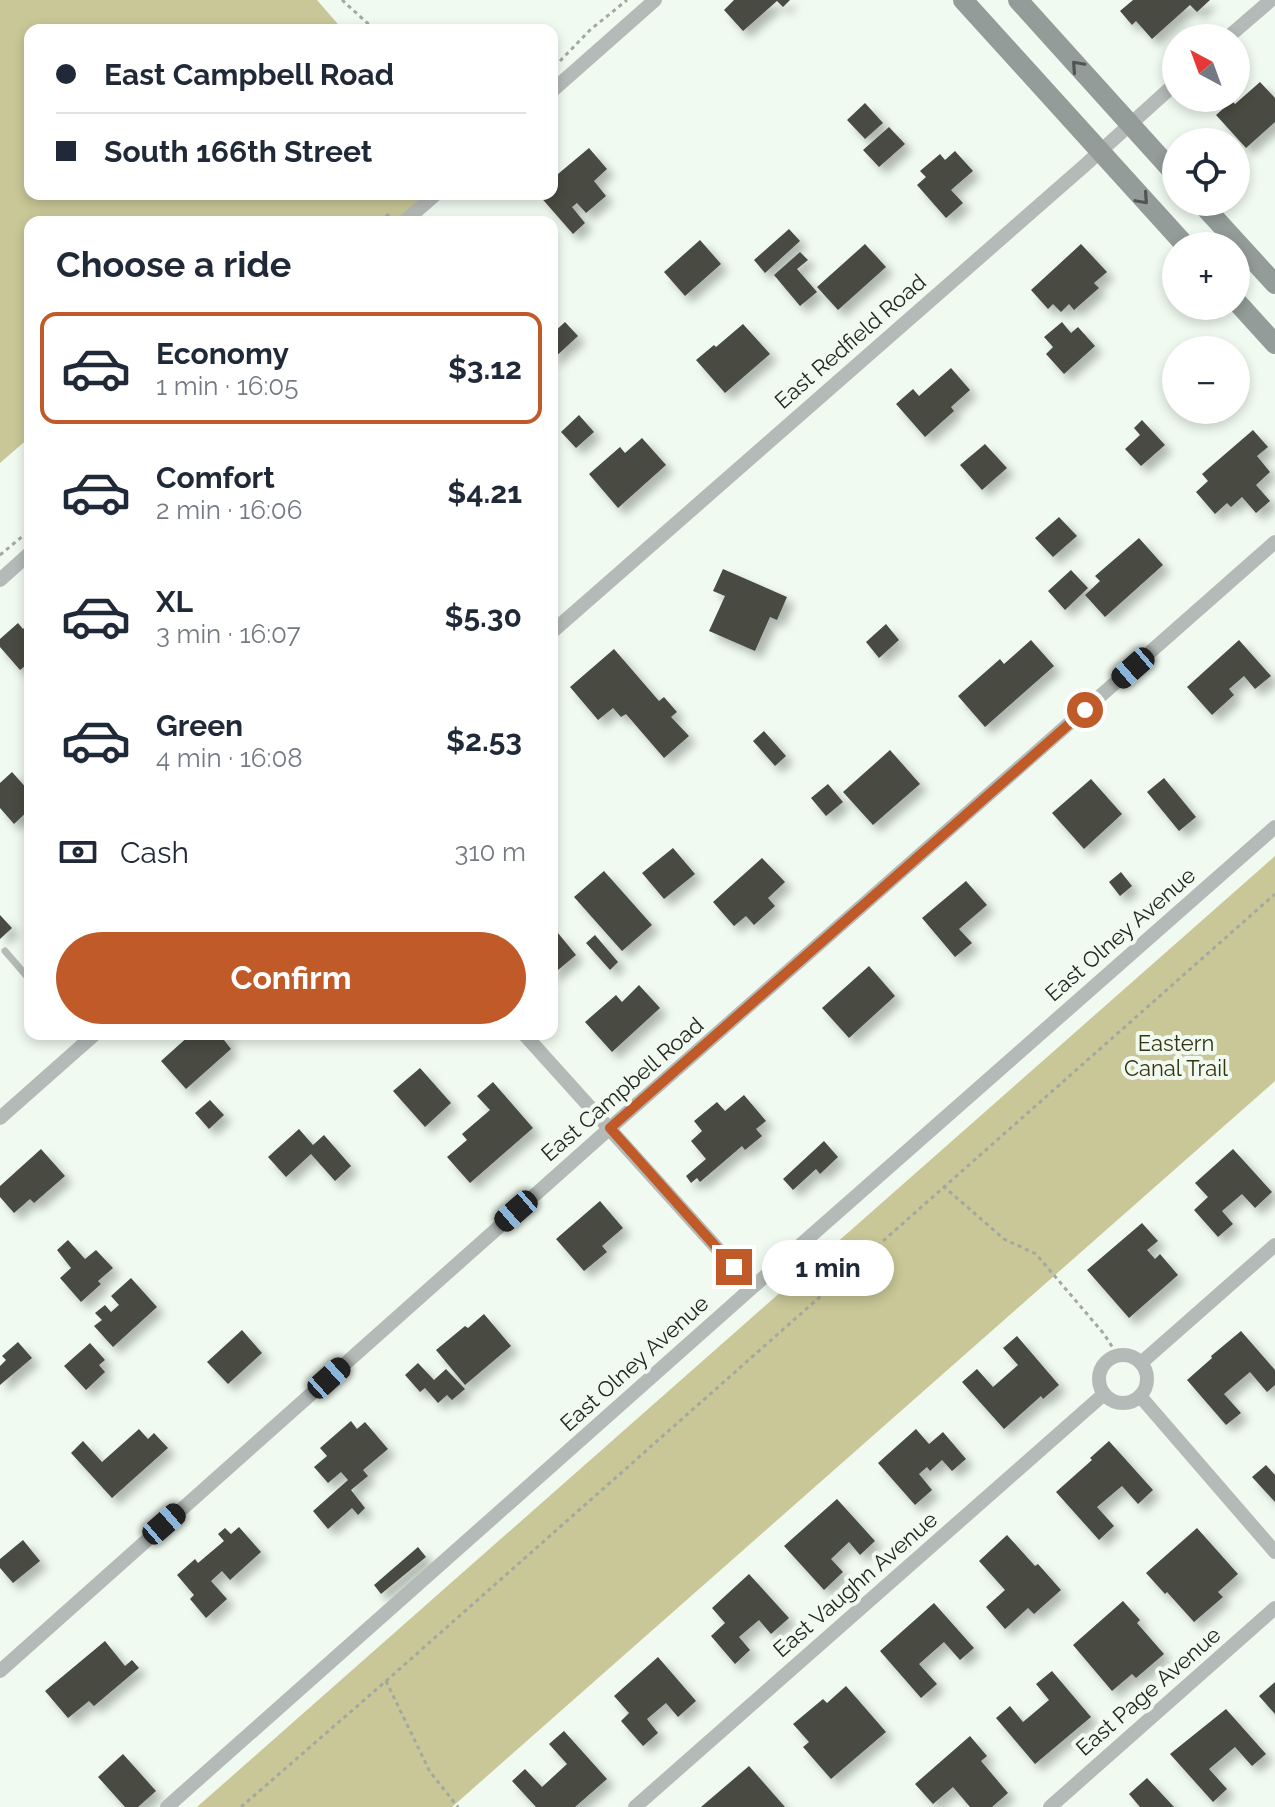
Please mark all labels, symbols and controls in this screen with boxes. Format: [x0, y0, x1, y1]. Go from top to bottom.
north arrow [1162, 24, 1250, 112]
map controls [1162, 24, 1250, 424]
text: East Campbell Road [104, 57, 394, 92]
one-way arrow [1072, 61, 1086, 75]
button: locate [1162, 128, 1250, 216]
text: South 166th Street [104, 134, 372, 169]
one-way arrow [1133, 189, 1148, 204]
button: + [1162, 232, 1250, 320]
text: Choose a ride [56, 243, 291, 285]
street label: East Redfield Road [769, 268, 931, 414]
icon: car [60, 332, 132, 404]
text: Economy [156, 336, 289, 371]
button: − [1162, 336, 1250, 424]
text: $3.12 [448, 351, 522, 386]
text: 1 min · 16:05 [156, 371, 298, 401]
icon: car [60, 456, 132, 528]
text: Comfort [156, 460, 275, 495]
text: $4.21 [447, 475, 522, 510]
text: 2 min · 16:06 [156, 495, 302, 525]
icon: car [60, 580, 132, 652]
text: XL [156, 584, 193, 619]
text: $5.30 [444, 599, 522, 634]
text: 3 min · 16:07 [156, 619, 301, 649]
car [1107, 643, 1159, 693]
route start [1067, 692, 1103, 728]
icon: car [60, 704, 132, 776]
text: Green [156, 708, 243, 743]
text: $2.53 [446, 723, 522, 758]
text: 4 min · 16:08 [156, 743, 303, 773]
icon: cash [56, 830, 100, 874]
text: Cash [120, 835, 189, 870]
text: 310 m [455, 837, 526, 867]
street label: East Olney Avenue [1040, 862, 1200, 1006]
button: Confirm [56, 932, 526, 1024]
street label: East Campbell Road [536, 1012, 708, 1166]
park label: Eastern Canal Trail [1124, 1030, 1228, 1081]
car [490, 1186, 542, 1236]
callout: 1 min [762, 1239, 894, 1295]
route end [716, 1249, 752, 1285]
text: 1 min [795, 1253, 861, 1283]
street label: East Olney Avenue [555, 1290, 713, 1436]
car [303, 1353, 355, 1403]
car [138, 1499, 190, 1549]
street label: East Vaughn Avenue [768, 1506, 942, 1662]
street label: East Page Avenue [1070, 1621, 1226, 1761]

